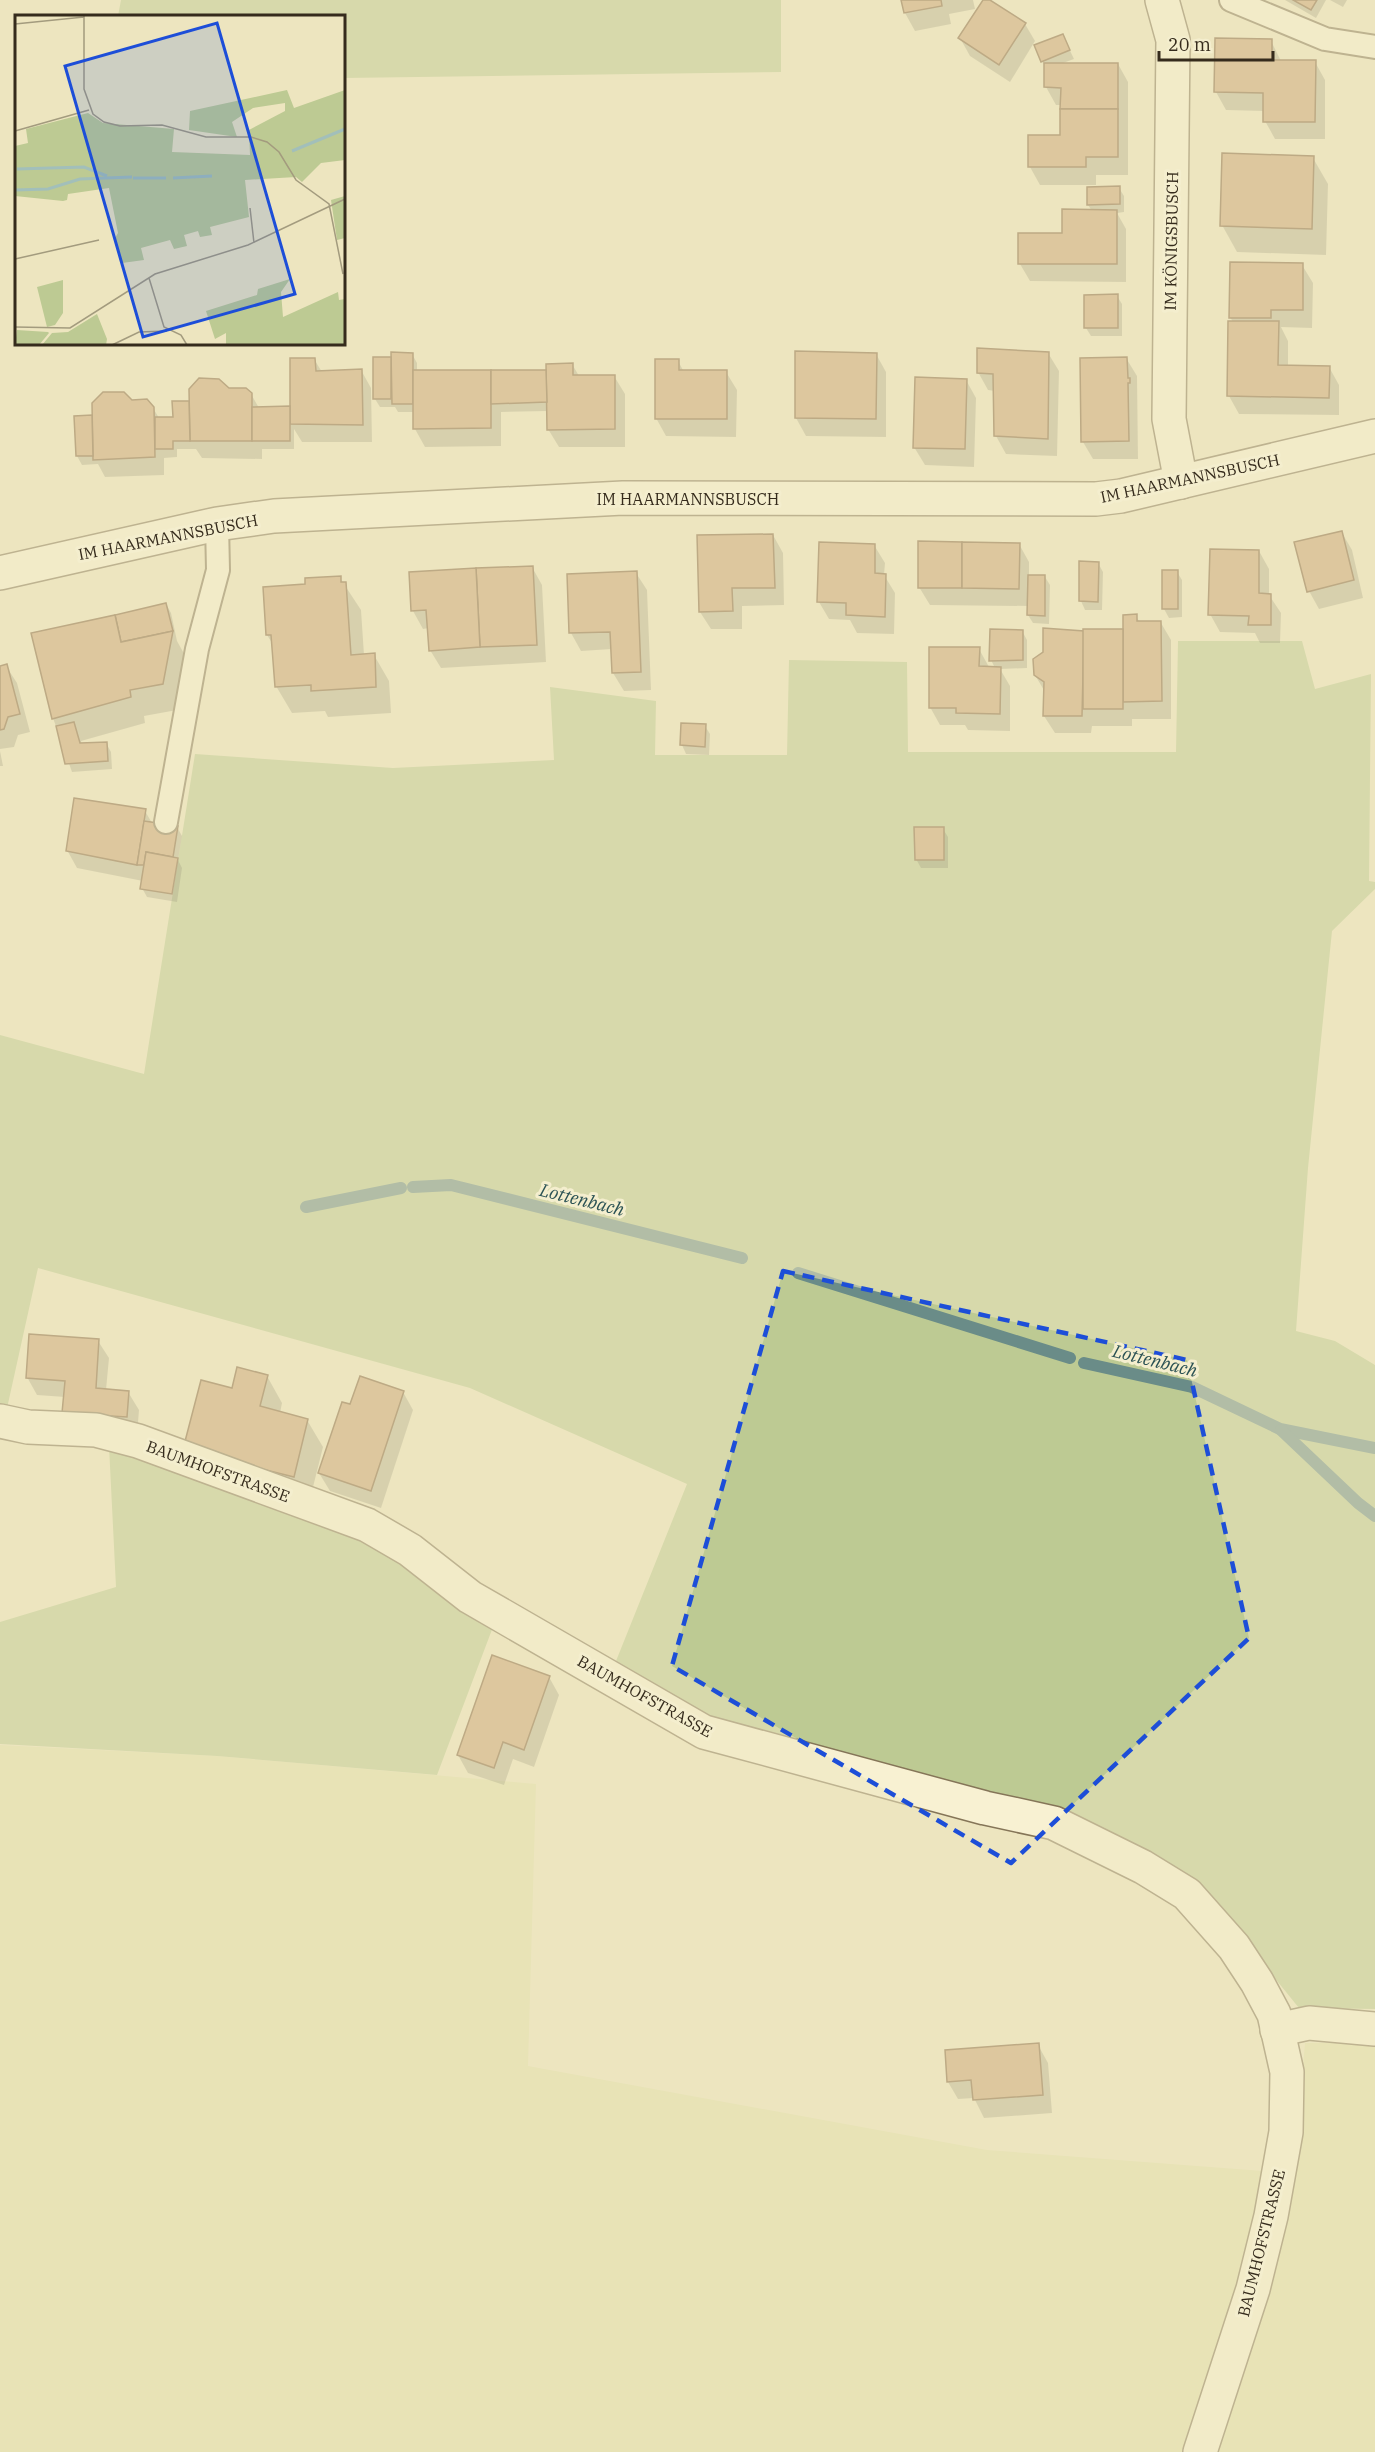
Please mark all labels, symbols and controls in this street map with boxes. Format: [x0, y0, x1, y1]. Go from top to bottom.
inset map [15, 15, 345, 345]
scale bar [1159, 24, 1273, 62]
text: 20 m [1168, 33, 1211, 56]
street label: IM KÖNIGSBUSCH [1160, 171, 1182, 311]
street label: IM HAARMANNSBUSCH [1098, 449, 1282, 507]
street label: IM HAARMANNSBUSCH [597, 489, 779, 509]
street label: IM HAARMANNSBUSCH [76, 510, 260, 564]
water label: Lottenbach [537, 1178, 627, 1221]
water label: Lottenbach [1110, 1339, 1200, 1382]
street label: BAUMHOFSTRASSE [144, 1436, 292, 1506]
street label: BAUMHOFSTRASSE [574, 1651, 716, 1741]
street label: BAUMHOFSTRASSE [1233, 2167, 1289, 2319]

